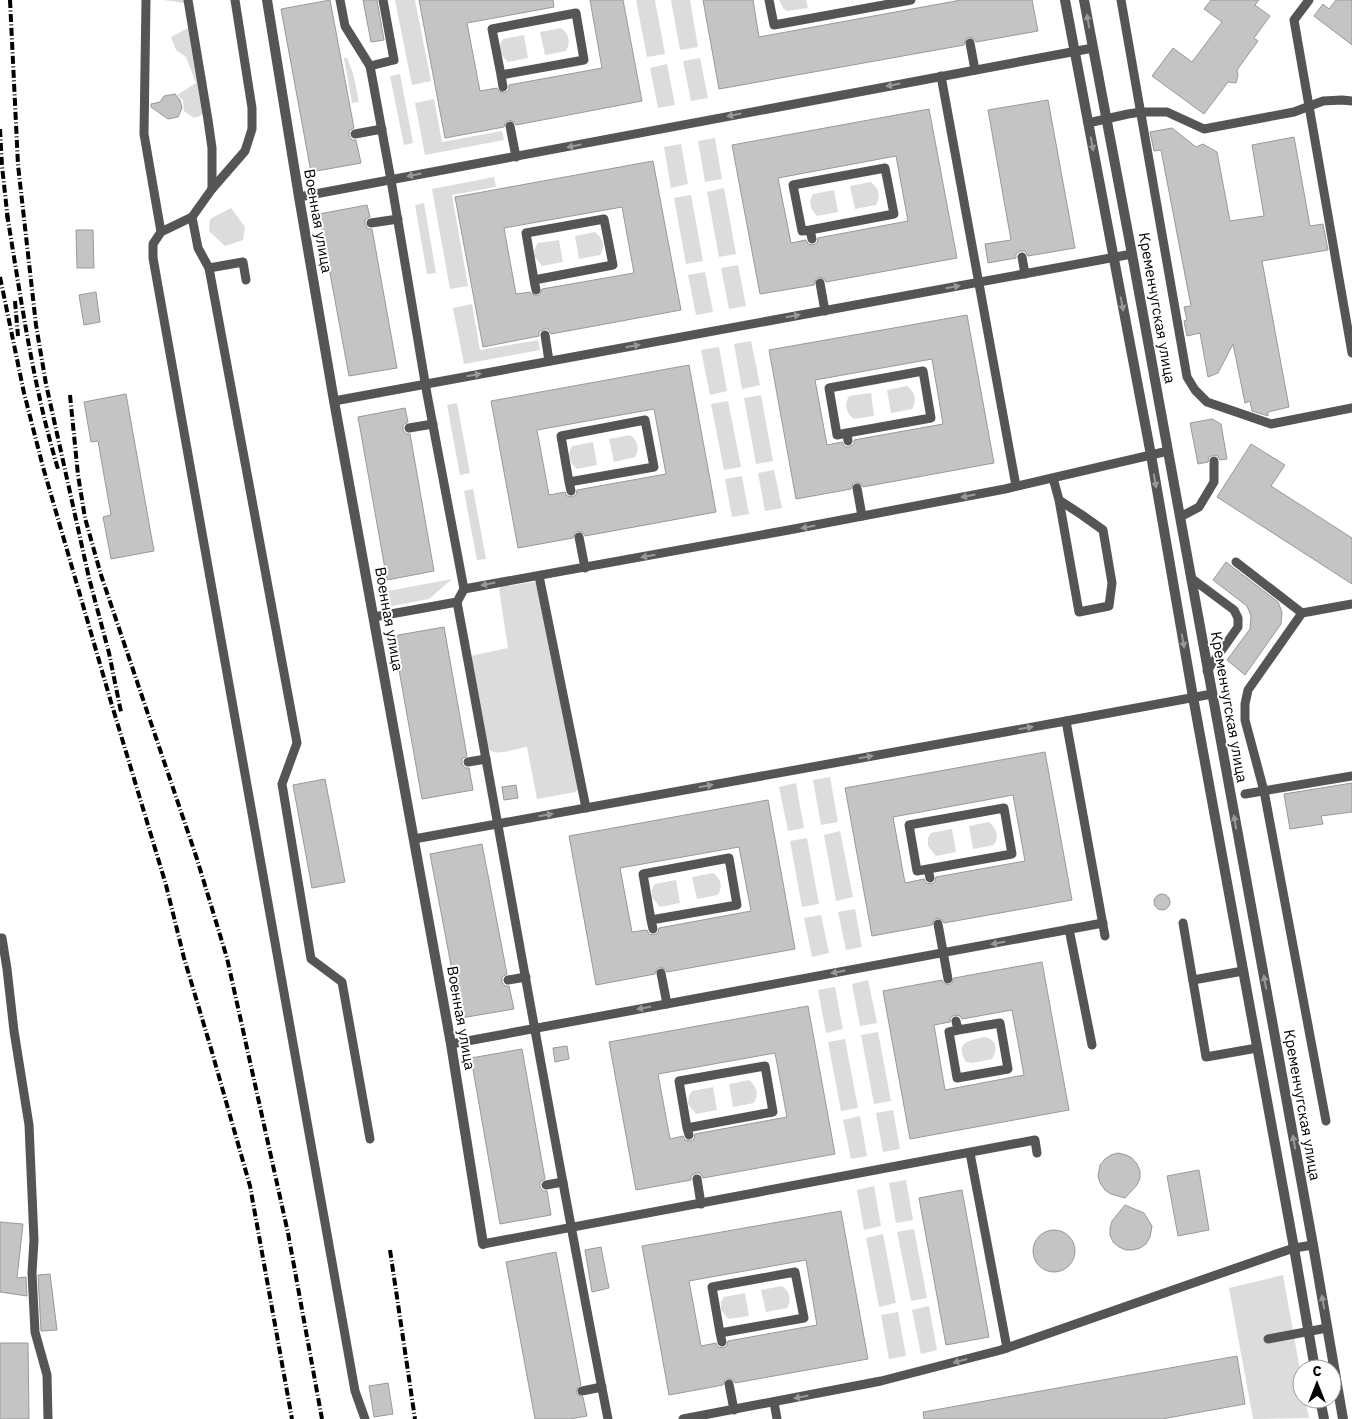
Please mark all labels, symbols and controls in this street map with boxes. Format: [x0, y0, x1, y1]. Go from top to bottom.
one-way arrow [1083, 12, 1091, 28]
one-way arrow [885, 82, 901, 90]
one-way arrow [725, 112, 741, 120]
one-way arrow [1088, 136, 1096, 152]
one-way arrow [565, 142, 581, 150]
street label: Военная улица [300, 167, 337, 274]
one-way arrow [406, 172, 422, 180]
street label: Кременчугская улица [1135, 231, 1180, 385]
one-way arrow [946, 283, 962, 291]
one-way arrow [1119, 296, 1127, 312]
one-way arrow [786, 312, 802, 320]
one-way arrow [626, 341, 642, 349]
one-way arrow [466, 370, 482, 378]
one-way arrow [1152, 473, 1160, 489]
one-way arrow [959, 492, 975, 500]
one-way arrow [800, 523, 816, 531]
one-way arrow [640, 552, 656, 560]
street label: Военная улица [371, 565, 408, 672]
one-way arrow [480, 581, 496, 589]
street label: Кременчугская улица [1207, 630, 1252, 784]
one-way arrow [1180, 633, 1188, 649]
one-way arrow [1018, 723, 1034, 731]
one-way arrow [859, 752, 875, 760]
one-way arrow [699, 781, 715, 789]
one-way arrow [539, 810, 555, 818]
one-way arrow [1231, 814, 1239, 830]
one-way arrow [990, 939, 1006, 947]
street label: Военная улица [443, 964, 480, 1071]
one-way arrow [830, 969, 846, 977]
one-way arrow [1260, 974, 1268, 990]
one-way arrow [636, 1005, 652, 1013]
street label: Кременчугская улица [1280, 1028, 1325, 1182]
one-way arrow [1289, 1134, 1297, 1150]
one-way arrow [1318, 1294, 1326, 1310]
one-way arrow [952, 1357, 967, 1365]
north arrow [1292, 1359, 1342, 1409]
text: С [1312, 1362, 1322, 1380]
one-way arrow [793, 1393, 809, 1401]

